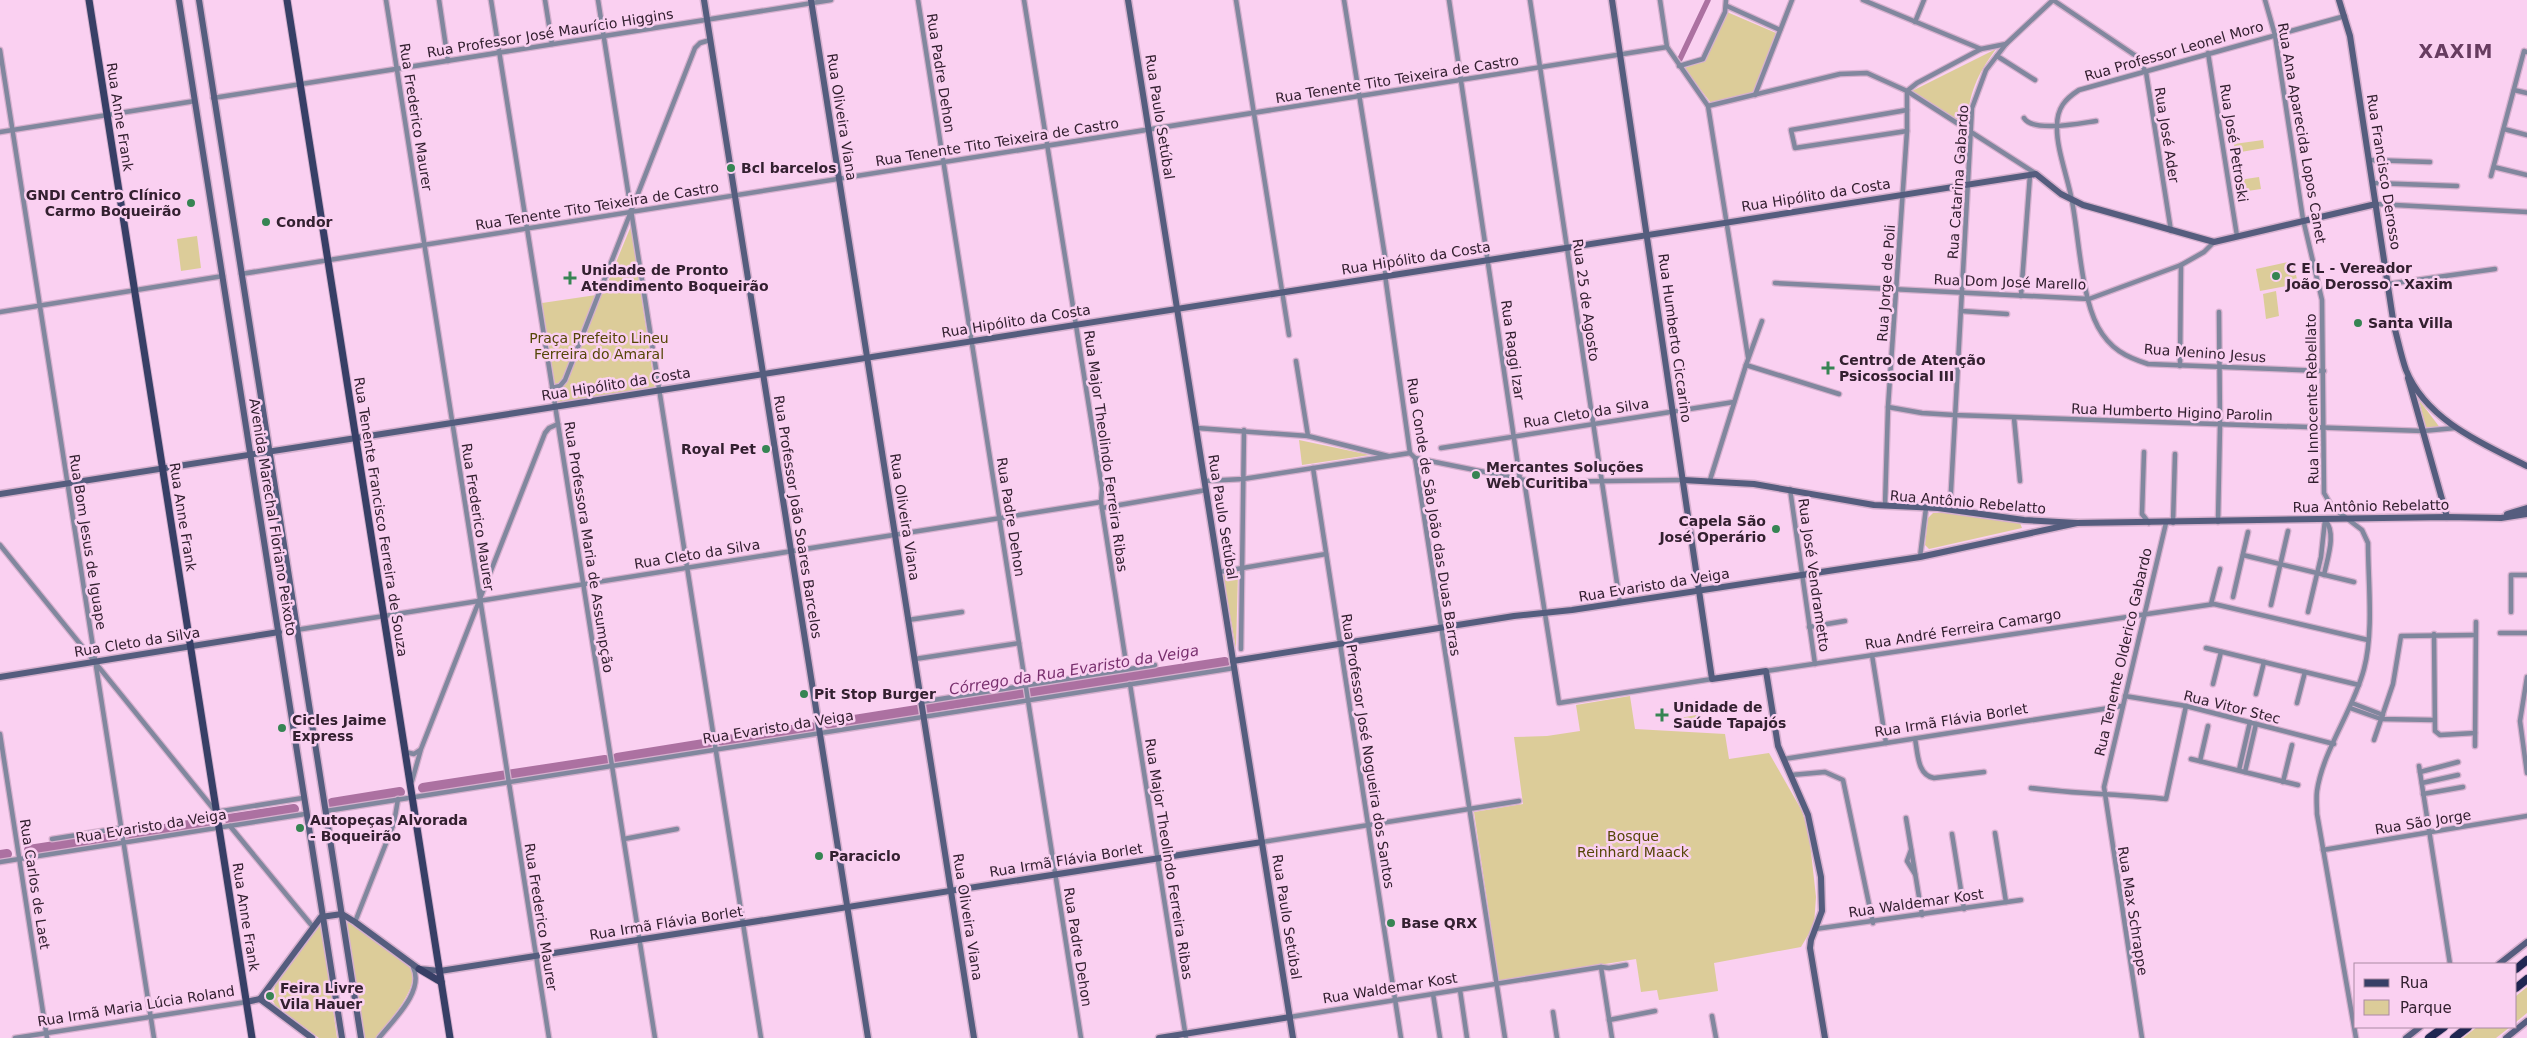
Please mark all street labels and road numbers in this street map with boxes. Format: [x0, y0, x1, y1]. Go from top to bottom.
street label: Rua Professor José Maurício Higgins [426, 6, 674, 60]
street label: Rua Padre Dehon [924, 12, 958, 134]
street label: Rua Professor Leonel Moro [2083, 18, 2265, 84]
street label: Rua Ana Aparecida Lopos Canet [2275, 21, 2329, 245]
street label: Rua Frederico Maurer [396, 42, 436, 192]
street label: Rua Oliveira Viana [824, 52, 860, 182]
street label: Rua Tenente Tito Teixeira de Castro [1274, 52, 1520, 106]
street label: Rua Paulo Setúbal [1142, 53, 1178, 181]
street label: Rua Anne Frank [104, 62, 137, 173]
street label: Rua José Petroski [2217, 83, 2251, 203]
street label: Rua José Ader [2152, 86, 2182, 184]
street label: Rua Francisco Derosso [2364, 93, 2404, 251]
street label: Rua Catarina Gabardo [1945, 104, 1971, 260]
street label: Rua Tenente Tito Teixeira de Castro [874, 115, 1120, 169]
street label: Rua Hipólito da Costa [1740, 175, 1892, 215]
street label: Rua Tenente Tito Teixeira de Castro [474, 179, 720, 233]
street label: Rua Jorge de Poli [1874, 224, 1898, 342]
street label: Rua Hipólito da Costa [1340, 238, 1492, 278]
street label: Rua 25 de Agosto [1569, 238, 1603, 362]
street label: Rua Humberto Ciccarino [1655, 252, 1695, 424]
street label: Rua Dom José Marello [1933, 271, 2087, 293]
street label: Rua Raggi Izar [1498, 299, 1528, 401]
street label: Rua Hipólito da Costa [940, 301, 1092, 341]
street label: Rua Innocente Rebellato [2303, 313, 2321, 485]
street label: Rua Major Theolindo Ferreira Ribas [1081, 329, 1131, 573]
street label: Rua Menino Jesus [2143, 341, 2267, 365]
street label: Rua Hipólito da Costa [540, 364, 692, 404]
street label: Rua Tenente Francisco Ferreira de Souza [351, 376, 411, 658]
street label: Rua Conde de São João das Duas Barras [1404, 377, 1464, 657]
street label: Rua Professor João Soares Barcelos [771, 394, 825, 640]
street label: Rua Cleto da Silva [1522, 395, 1650, 431]
street label: Avenida Marechal Floriano Peixoto [246, 397, 300, 637]
street label: Rua Humberto Higino Parolin [2071, 400, 2273, 424]
street label: Rua Professora Maria de Assumpção [561, 420, 617, 674]
street label: Rua Frederico Maurer [458, 442, 498, 592]
street label: Rua Oliveira Viana [887, 452, 923, 582]
street label: Rua Bom Jesus de Iguape [66, 453, 110, 631]
street label: Rua Paulo Setúbal [1205, 453, 1241, 581]
street label: Rua Padre Dehon [994, 456, 1028, 578]
street label: Rua Anne Frank [167, 462, 200, 573]
street label: Rua Antônio Rebelatto [1889, 487, 2047, 517]
street label: Rua José Vendrametto [1795, 497, 1833, 653]
street label: Rua Antônio Rebelatto [2293, 497, 2449, 515]
street label: Rua Cleto da Silva [633, 536, 761, 572]
street label: Rua Tenente Olderico Gabardo [2091, 546, 2155, 758]
street label: Rua Evaristo da Veiga [1577, 565, 1731, 605]
street label: Rua André Ferreira Camargo [1864, 606, 2062, 652]
street label: Rua Professor José Nogueira dos Santos [1338, 612, 1398, 890]
street label: Rua Cleto da Silva [73, 624, 201, 660]
street label: Rua Vitor Stec [2182, 687, 2282, 727]
street label: Rua Irmã Flávia Borlet [1873, 700, 2029, 740]
street label: Rua Evaristo da Veiga [701, 707, 855, 747]
street label: Rua Major Theolindo Ferreira Ribas [1142, 737, 1196, 981]
street label: Rua Evaristo da Veiga [74, 806, 228, 846]
street label: Rua São Jorge [2374, 806, 2472, 838]
street label: Rua Carlos de Laet [17, 818, 53, 951]
street label: Rua Irmã Flávia Borlet [988, 840, 1144, 880]
street label: Rua Frederico Maurer [521, 842, 561, 992]
street label: Rua Max Schrappe [2115, 845, 2151, 977]
street label: Rua Oliveira Viana [950, 852, 986, 982]
street label: Rua Paulo Setúbal [1269, 853, 1305, 981]
street label: Rua Anne Frank [230, 862, 263, 973]
street label: Rua Padre Dehon [1061, 886, 1095, 1008]
street label: Rua Waldemar Kost [1847, 886, 1985, 920]
street label: Rua Irmã Flávia Borlet [588, 903, 744, 943]
street label: Rua Waldemar Kost [1322, 969, 1459, 1007]
street label: Rua Irmã Maria Lúcia Roland [36, 982, 236, 1030]

